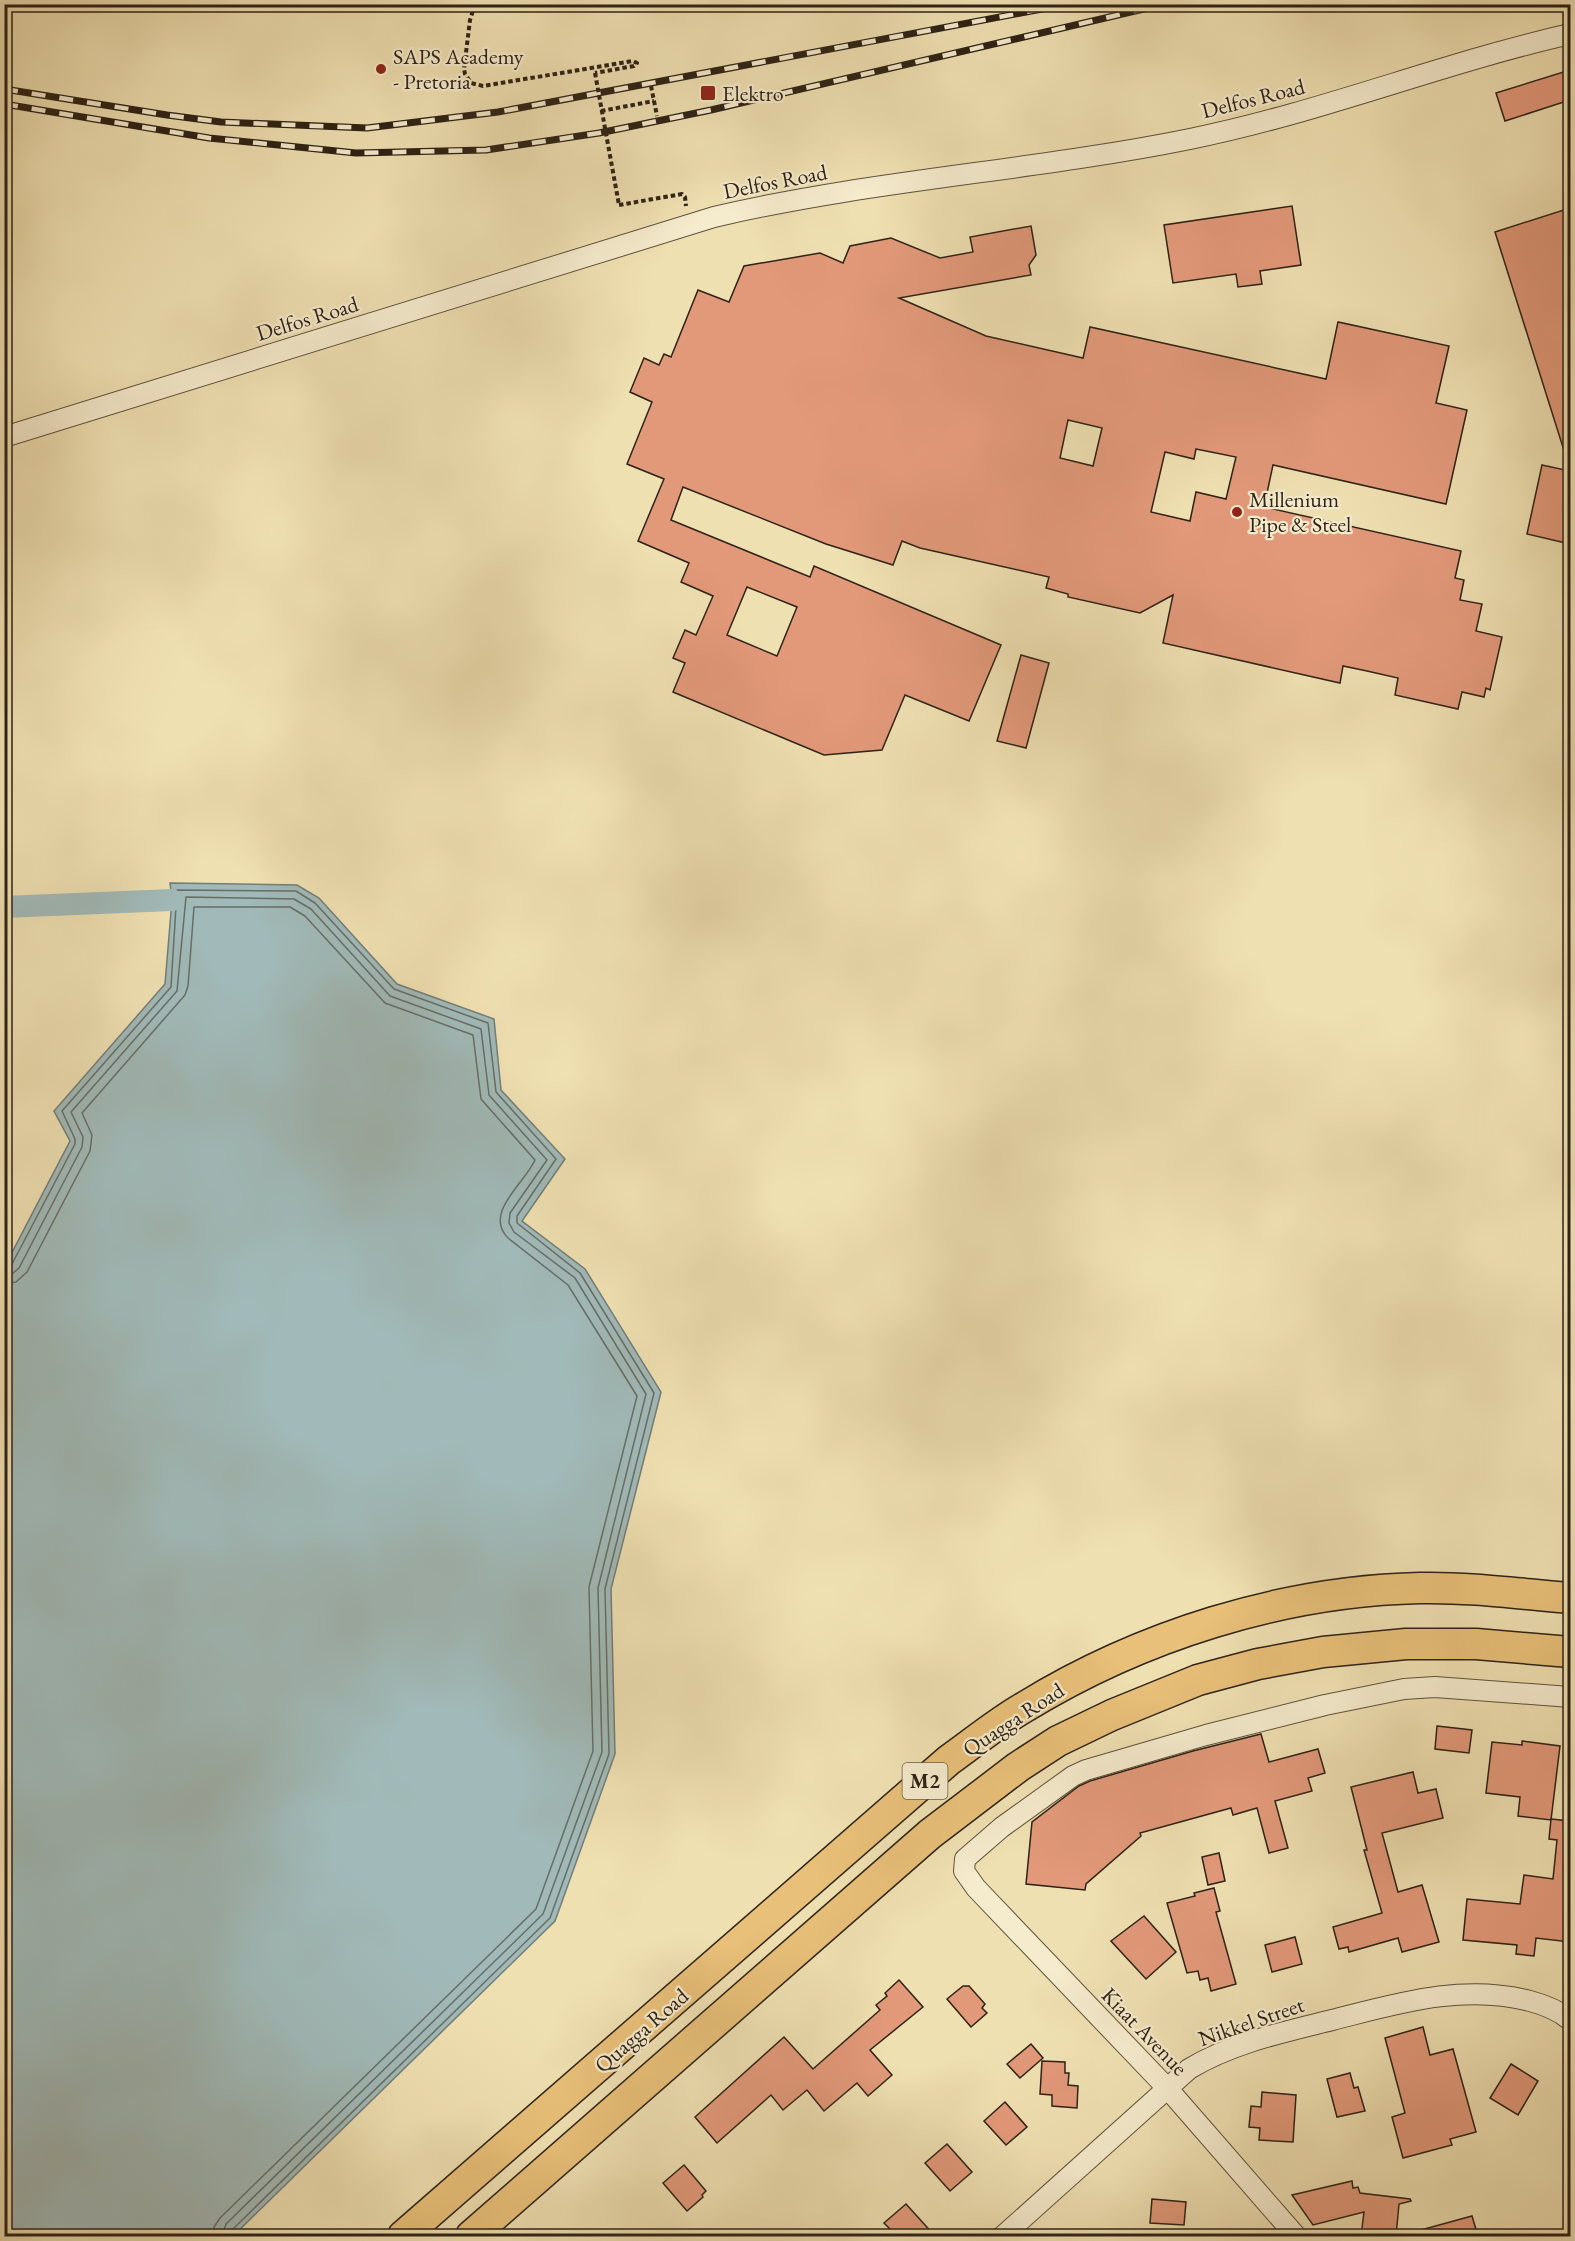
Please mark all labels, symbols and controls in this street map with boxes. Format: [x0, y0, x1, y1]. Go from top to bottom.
place label: SAPS Academy - Pretoria [393, 42, 524, 96]
marker: SAPS Academy - Pretoria [374, 62, 388, 76]
street label: Delfos Road [1199, 71, 1309, 125]
place label: Elektro [722, 79, 784, 108]
marker: Elektro [699, 84, 717, 102]
street label: Delfos Road [721, 157, 830, 206]
street label: Delfos Road [253, 289, 363, 348]
place label: Millenium Pipe & Steel [1249, 485, 1351, 539]
marker: Millenium Pipe & Steel [1230, 505, 1244, 519]
street label: Quagga Road [957, 1675, 1070, 1763]
road number: M2 [902, 1763, 948, 1799]
street label: Quagga Road [588, 1981, 695, 2079]
street label: Kiaat Avenue [1095, 1981, 1194, 2082]
street label: Nikkel Street [1194, 1990, 1308, 2053]

